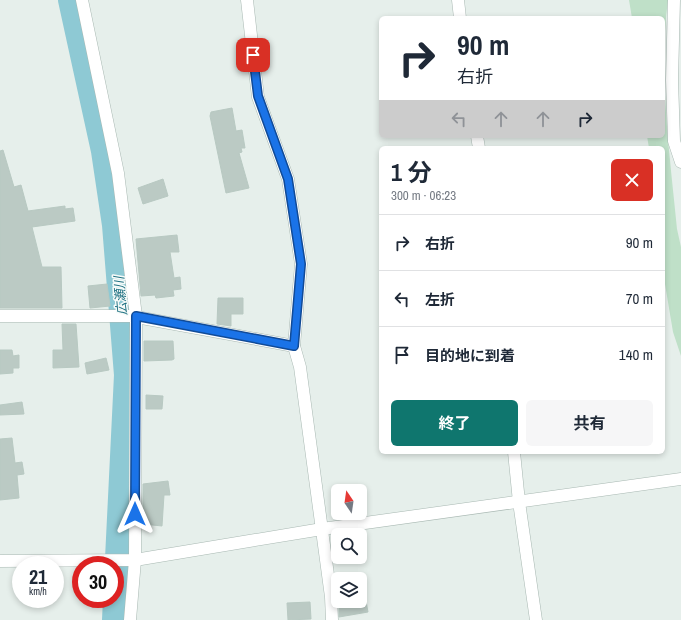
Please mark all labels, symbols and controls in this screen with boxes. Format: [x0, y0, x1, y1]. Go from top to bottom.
text: 90 m [457, 26, 509, 64]
icon: right [391, 32, 443, 84]
pin [236, 38, 270, 72]
icon: arrive [242, 44, 264, 66]
text: 右折 [457, 64, 493, 89]
icon: left [448, 108, 470, 130]
icon: ahead [490, 108, 512, 130]
icon: ahead [532, 108, 554, 130]
icon: right [574, 108, 596, 130]
text: 1 分 [391, 156, 431, 188]
button: close [611, 159, 653, 201]
text: 300 m · 06:23 [391, 187, 456, 204]
icon: right [391, 232, 413, 254]
text: 90 m [626, 232, 653, 253]
text: 右折 [425, 233, 455, 254]
water label: 広瀬川 [110, 274, 131, 316]
icon: left [391, 288, 413, 310]
text: 70 m [626, 288, 653, 309]
text: 左折 [425, 289, 455, 310]
icon: arrive [391, 344, 413, 366]
text: 140 m [619, 344, 653, 365]
text: 目的地に到着 [425, 345, 515, 366]
button: 終了 [391, 400, 518, 446]
button: 共有 [526, 400, 653, 446]
north arrow [331, 484, 367, 520]
map controls [331, 484, 367, 608]
position arrow [114, 493, 156, 535]
button: search [331, 528, 367, 564]
speed limit sign: 30 [72, 556, 124, 608]
text: 21 [29, 563, 47, 590]
button: layers [331, 572, 367, 608]
text: km/h [29, 585, 47, 598]

